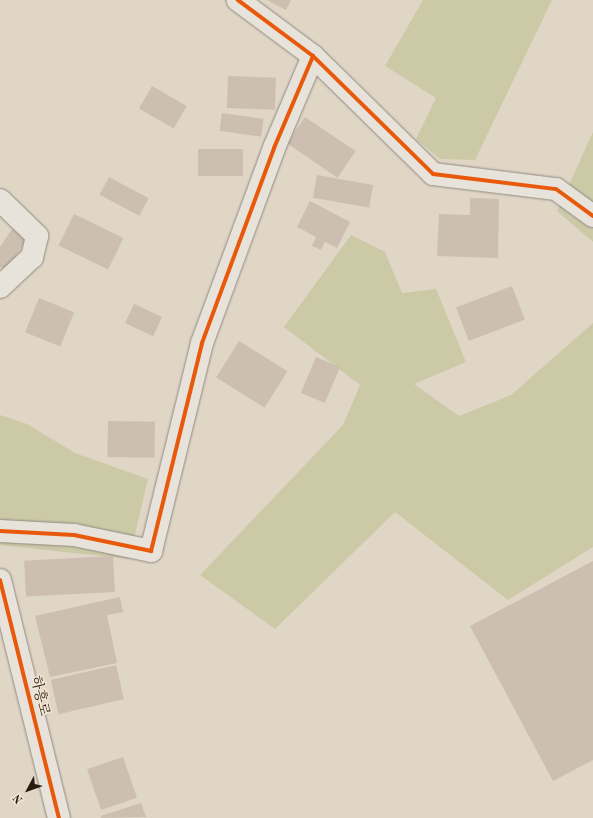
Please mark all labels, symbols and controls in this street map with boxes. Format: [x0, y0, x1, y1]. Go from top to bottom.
street label: 하흥로 [27, 674, 53, 718]
north arrow [8, 770, 48, 810]
text: N [12, 791, 25, 805]

